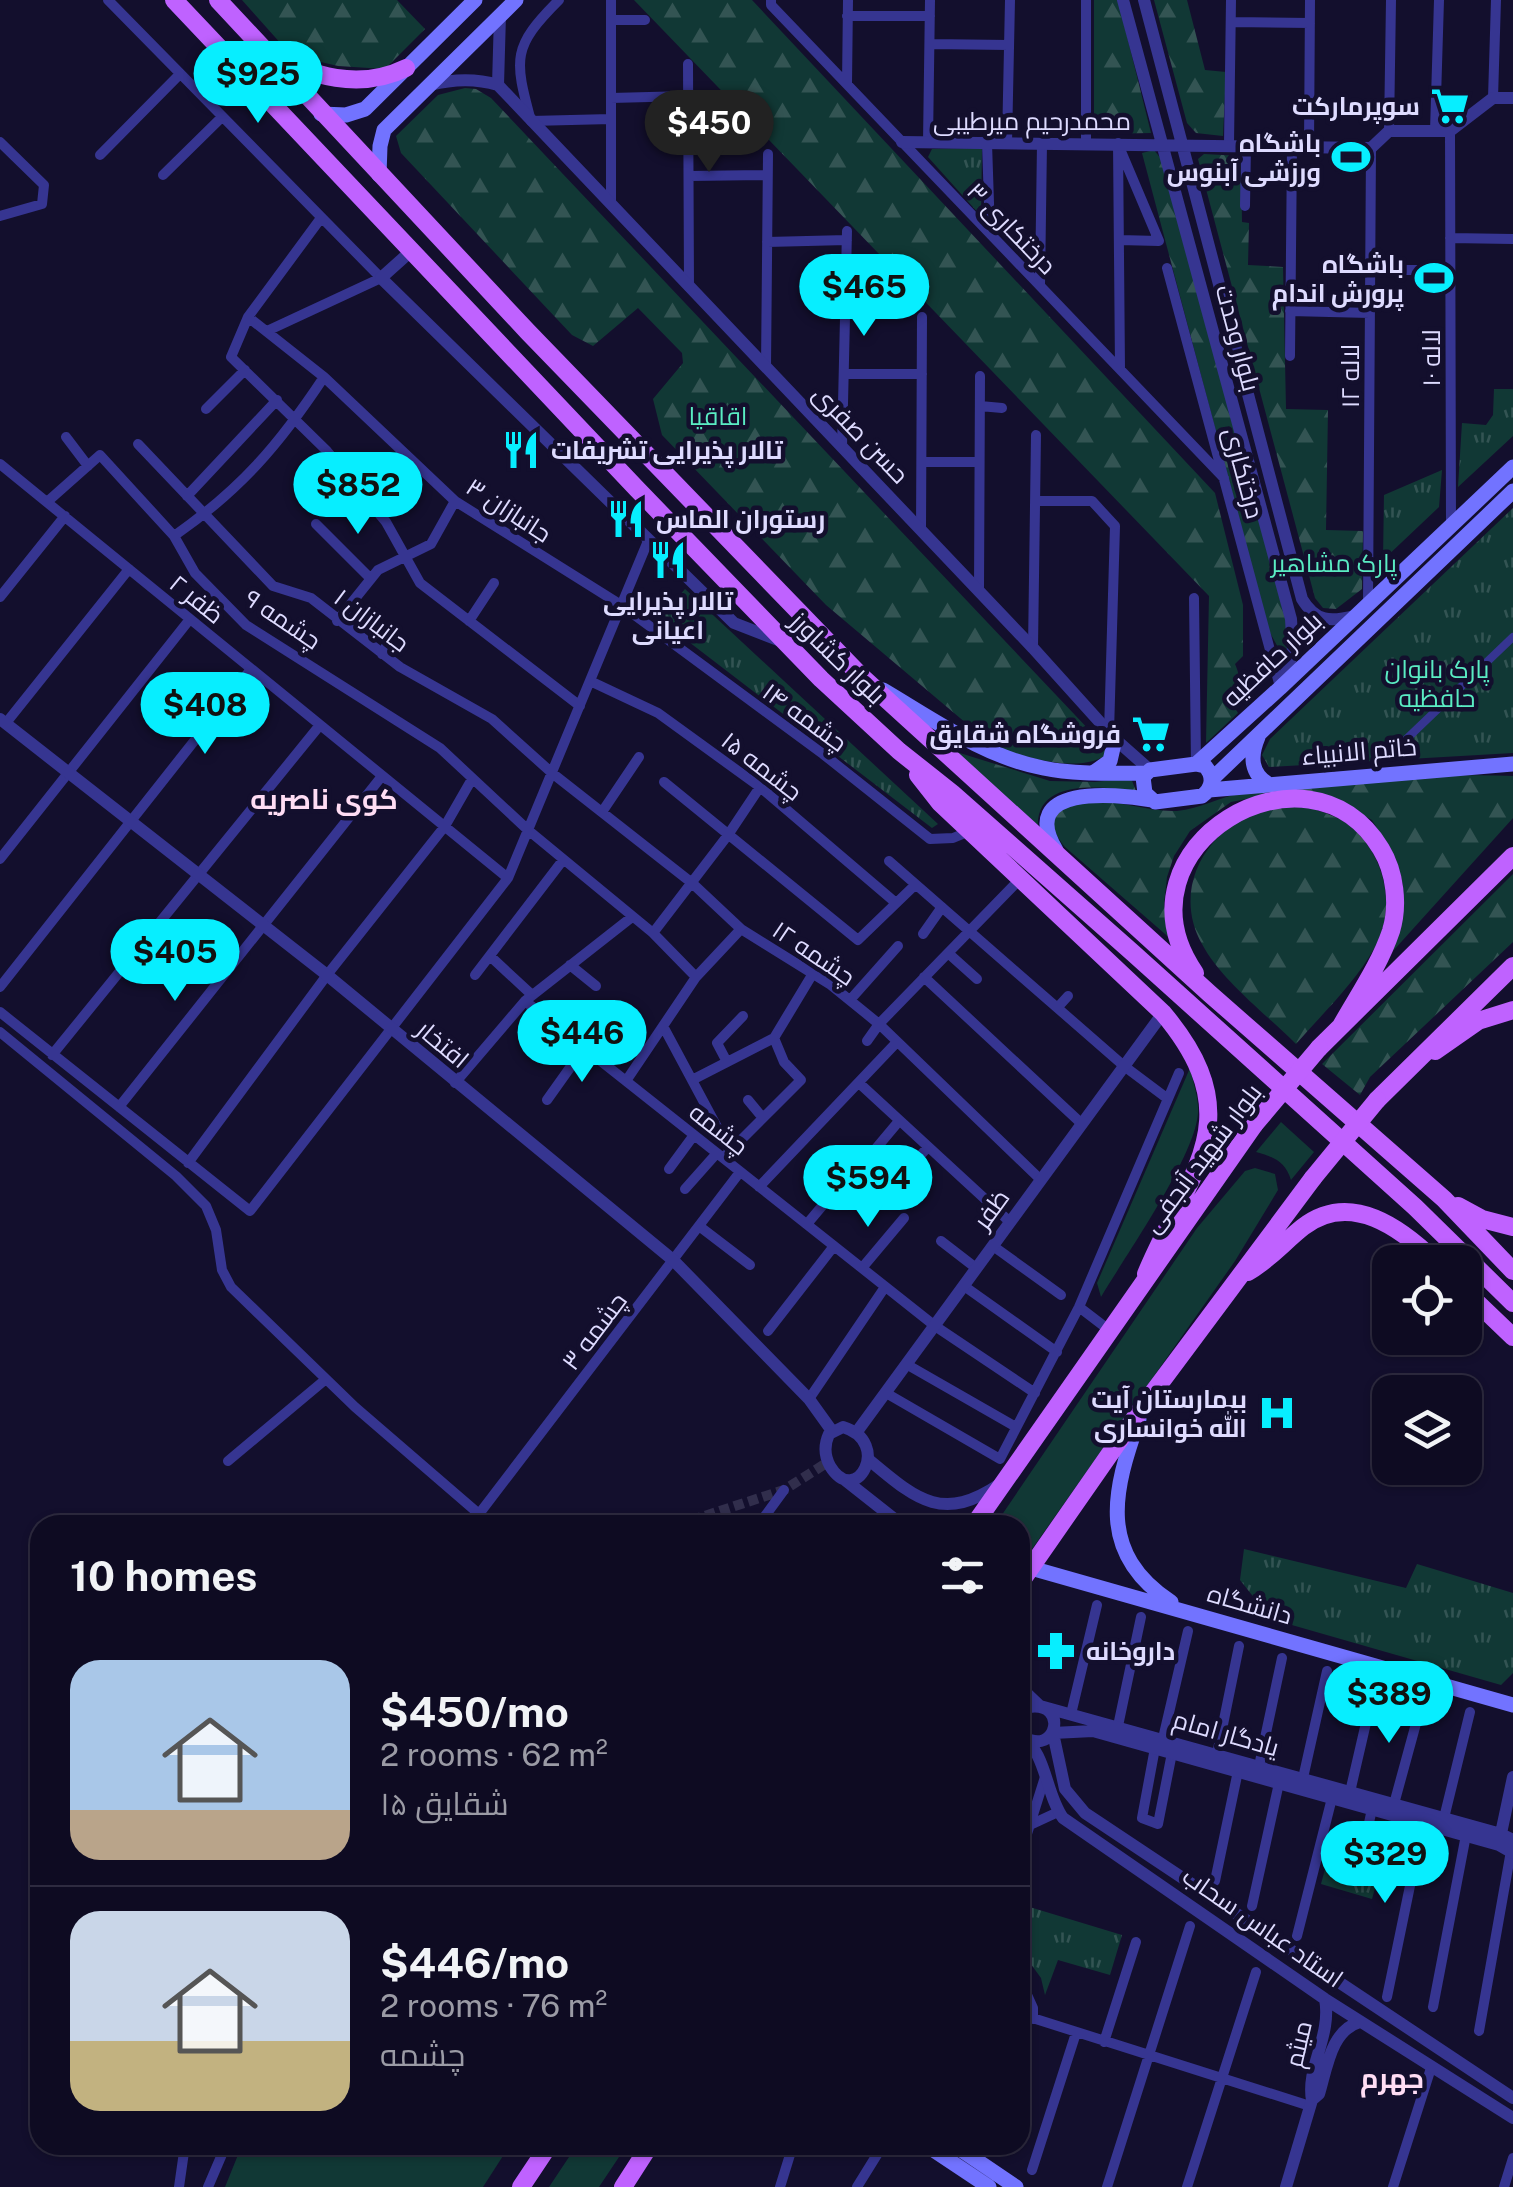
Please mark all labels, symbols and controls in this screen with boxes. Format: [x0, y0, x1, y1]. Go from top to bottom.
pin: $925 [199, 41, 317, 126]
text: $925 [216, 55, 300, 92]
supermarket icon: سوپرمارکت [1429, 85, 1471, 127]
pin: $450 [650, 90, 768, 175]
place label: سوپرمارکت [1292, 91, 1420, 124]
text: $450 [667, 104, 751, 141]
street label: محمدرحیم میرطیبی [933, 106, 1131, 139]
place label: باشگاه ورزشی آبنوس [1167, 128, 1321, 187]
sports icon: باشگاه ورزشی آبنوس [1330, 136, 1372, 178]
street label: درختکاری ۳ [961, 176, 1063, 280]
place label: باشگاه پرورش اندام [1272, 249, 1404, 311]
pin: $465 [805, 254, 923, 339]
sports icon: باشگاه پرورش اندام [1413, 257, 1455, 299]
text: $465 [821, 268, 907, 305]
street label: بلوار وحدت [1209, 282, 1267, 394]
street label: لاله ۱۰ [1416, 329, 1446, 387]
street label: لاله ۱۲ [1335, 344, 1365, 408]
street label: حسن صفری [807, 379, 915, 489]
park label: اقاقیا [688, 401, 748, 431]
street label: درختکاری [1218, 424, 1270, 522]
restaurant icon: تالار پذیرایی تشریفات [500, 429, 542, 471]
place label: تالار پذیرایی تشریفات [551, 435, 783, 468]
pin: $852 [299, 452, 417, 537]
text: $852 [315, 466, 401, 503]
street label: جانبازان ۳ [461, 471, 557, 549]
restaurant icon: رستوران الماس [605, 498, 647, 540]
place label: رستوران الماس [656, 504, 825, 534]
restaurant icon: تالار پذیرایی اعیانی [647, 539, 689, 581]
park label: پارک مشاهیر [1269, 548, 1397, 580]
street label: ظفر ۲ [164, 568, 230, 630]
street label: جانبازان ۱ [328, 582, 416, 658]
street label: چشمه ۹ [238, 583, 327, 657]
place label: تالار پذیرایی اعیانی [603, 586, 734, 645]
street label: بلوار کشاورز [783, 604, 891, 710]
street label: بلوار حافظیه [1216, 605, 1328, 713]
park label: پارک بانوان حافظیه [1385, 654, 1490, 713]
pin: $408 [146, 672, 264, 757]
street label: چشمه ۱۴ [756, 676, 853, 759]
text: $408 [163, 686, 247, 723]
supermarket icon: فروشگاه شقایق [1130, 713, 1172, 755]
place label: فروشگاه شقایق [930, 719, 1121, 750]
street label: چشمه ۱۵ [714, 725, 808, 808]
street label: خاتم الانبیاء [1300, 731, 1418, 774]
district label: کوی ناصریه [250, 782, 398, 816]
street label: چشمه ۱۲ [766, 914, 861, 993]
pin: $405 [116, 919, 234, 1004]
text: $405 [133, 933, 218, 970]
pin: $446 [523, 1000, 641, 1085]
street label: افتخار [410, 1012, 475, 1074]
text: $446 [540, 1014, 624, 1051]
street label: بلوار شهید آنجفی [1136, 1078, 1268, 1238]
street label: چشمه [682, 1097, 755, 1163]
pin: $594 [809, 1145, 927, 1230]
text: $594 [825, 1159, 911, 1196]
street label: ظفر [965, 1183, 1015, 1236]
map controls [1372, 1245, 1482, 1485]
button: locate [1372, 1245, 1482, 1355]
street label: چشمه ۳ [555, 1286, 635, 1377]
button: layers [1372, 1375, 1482, 1485]
place label: بیمارستان آیت الله خوانساری [1091, 1384, 1247, 1443]
hospital icon: بیمارستان آیت الله خوانساری [1256, 1392, 1298, 1434]
icon: filters [935, 1548, 990, 1603]
text: 10 homes [70, 1551, 257, 1600]
street label: دانشگاه [1204, 1578, 1296, 1630]
pharmacy icon: داروخانه [1035, 1630, 1077, 1672]
place label: داروخانه [1086, 1636, 1175, 1666]
pin: $389 [1330, 1661, 1448, 1746]
text: $389 [1346, 1675, 1432, 1712]
text: $450/mo [380, 1687, 569, 1736]
icon: home [150, 1700, 270, 1820]
street label: یادگار امام [1169, 1704, 1283, 1765]
text: 2 rooms · 62 m² [380, 1736, 608, 1773]
text: شقایق ۱۵ [380, 1785, 509, 1822]
pin: $329 [1326, 1821, 1444, 1906]
text: $329 [1343, 1835, 1427, 1872]
street label: استاد عباس سحاب [1177, 1861, 1349, 1993]
text: $446/mo [380, 1938, 569, 1987]
icon: home [150, 1951, 270, 2071]
text: 2 rooms · 76 m² [380, 1987, 607, 2024]
street label: میثم [1278, 2018, 1321, 2071]
text: چشمه [380, 2036, 465, 2073]
district label: جهرم [1360, 2061, 1424, 2098]

